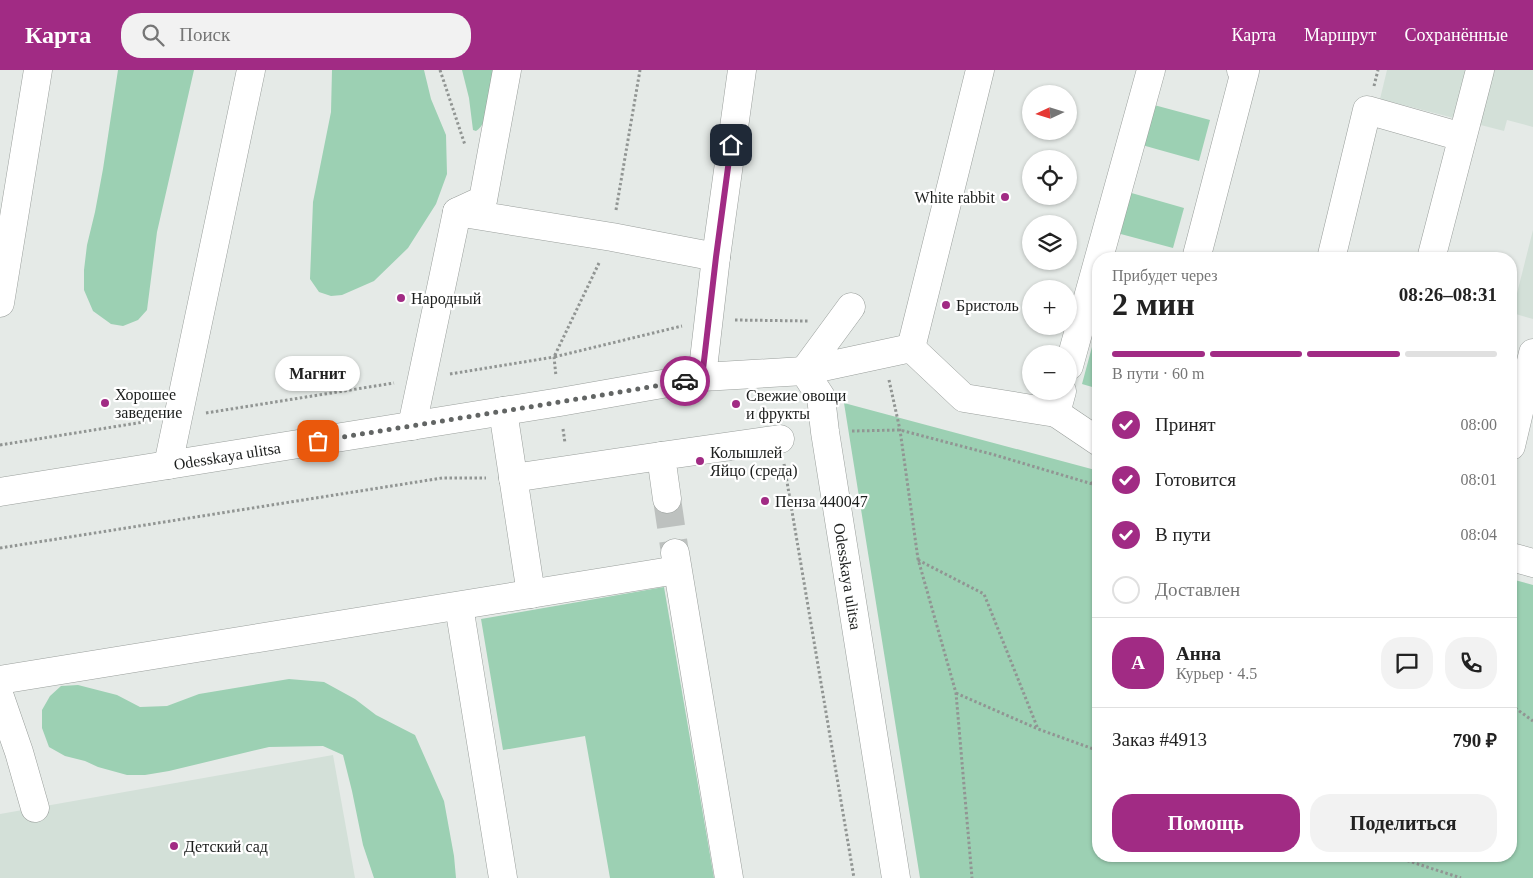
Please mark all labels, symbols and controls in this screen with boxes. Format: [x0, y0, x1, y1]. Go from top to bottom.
search box [121, 13, 471, 58]
icon: search [139, 21, 167, 49]
text: Карта [25, 22, 91, 48]
text: Поиск [179, 24, 230, 45]
text: Карта [1231, 25, 1276, 45]
text: Маршрут [1304, 25, 1376, 45]
text: Сохранённые [1404, 25, 1508, 45]
north arrow [1022, 85, 1078, 140]
map controls [1022, 85, 1077, 400]
pin [710, 124, 752, 166]
icon: home [717, 131, 745, 159]
button: locate [1022, 150, 1077, 205]
place label: White rabbit [915, 189, 996, 206]
marker: White rabbit [999, 191, 1011, 203]
button: layers [1022, 215, 1077, 270]
text: Прибудет через [1112, 267, 1218, 284]
button: + [1022, 280, 1077, 335]
text: 08:26–08:31 [1399, 284, 1497, 305]
text: 2 мин [1112, 286, 1195, 322]
place label: Народный [411, 290, 482, 308]
marker: Народный [395, 292, 407, 304]
place label: Бристоль [956, 297, 1019, 315]
marker: Бристоль [940, 299, 952, 311]
button: − [1022, 345, 1077, 400]
callout: Магнит [276, 356, 360, 391]
courier [660, 356, 710, 406]
text: Магнит [289, 365, 346, 382]
text: В пути · 60 m [1112, 365, 1205, 382]
icon: car [671, 367, 699, 395]
place label: Хорошее заведение [115, 386, 182, 422]
place label: Свежие овощи и фрукты [746, 387, 847, 423]
marker: Хорошее заведение [99, 397, 111, 409]
marker: Свежие овощи и фрукты [730, 398, 742, 410]
icon: check [1112, 411, 1140, 439]
text: Принят [1155, 414, 1216, 435]
text: 08:00 [1461, 416, 1497, 433]
pin [297, 420, 339, 462]
icon: bag [304, 427, 332, 455]
street label: Odesskaya ulitsa [172, 439, 282, 473]
place label: Колышлей Яйцо (среда) [710, 444, 798, 480]
marker: Колышлей Яйцо (среда) [694, 455, 706, 467]
icon: check [1112, 466, 1140, 494]
text: Готовится [1155, 469, 1236, 490]
text: 08:01 [1461, 471, 1497, 488]
place label: Пенза 440047 [775, 493, 868, 510]
marker: Пенза 440047 [759, 495, 771, 507]
icon: check [1112, 521, 1140, 549]
street label: Odesskaya ulitsa [831, 522, 864, 631]
text: В пути [1155, 524, 1211, 545]
text: 08:04 [1461, 526, 1497, 543]
text: Доставлен [1155, 579, 1240, 600]
button: chat [1381, 637, 1433, 689]
button: phone [1445, 637, 1497, 689]
text: Анна [1176, 643, 1221, 664]
text: А [1131, 652, 1145, 673]
text: Курьер · 4.5 [1176, 665, 1257, 682]
text: Заказ #4913 [1112, 729, 1207, 750]
text: 790 ₽ [1453, 730, 1497, 751]
button: Помощь [1112, 794, 1300, 852]
button: Поделиться [1310, 794, 1497, 852]
place label: Детский сад [184, 838, 268, 856]
marker: Детский сад [168, 840, 180, 852]

